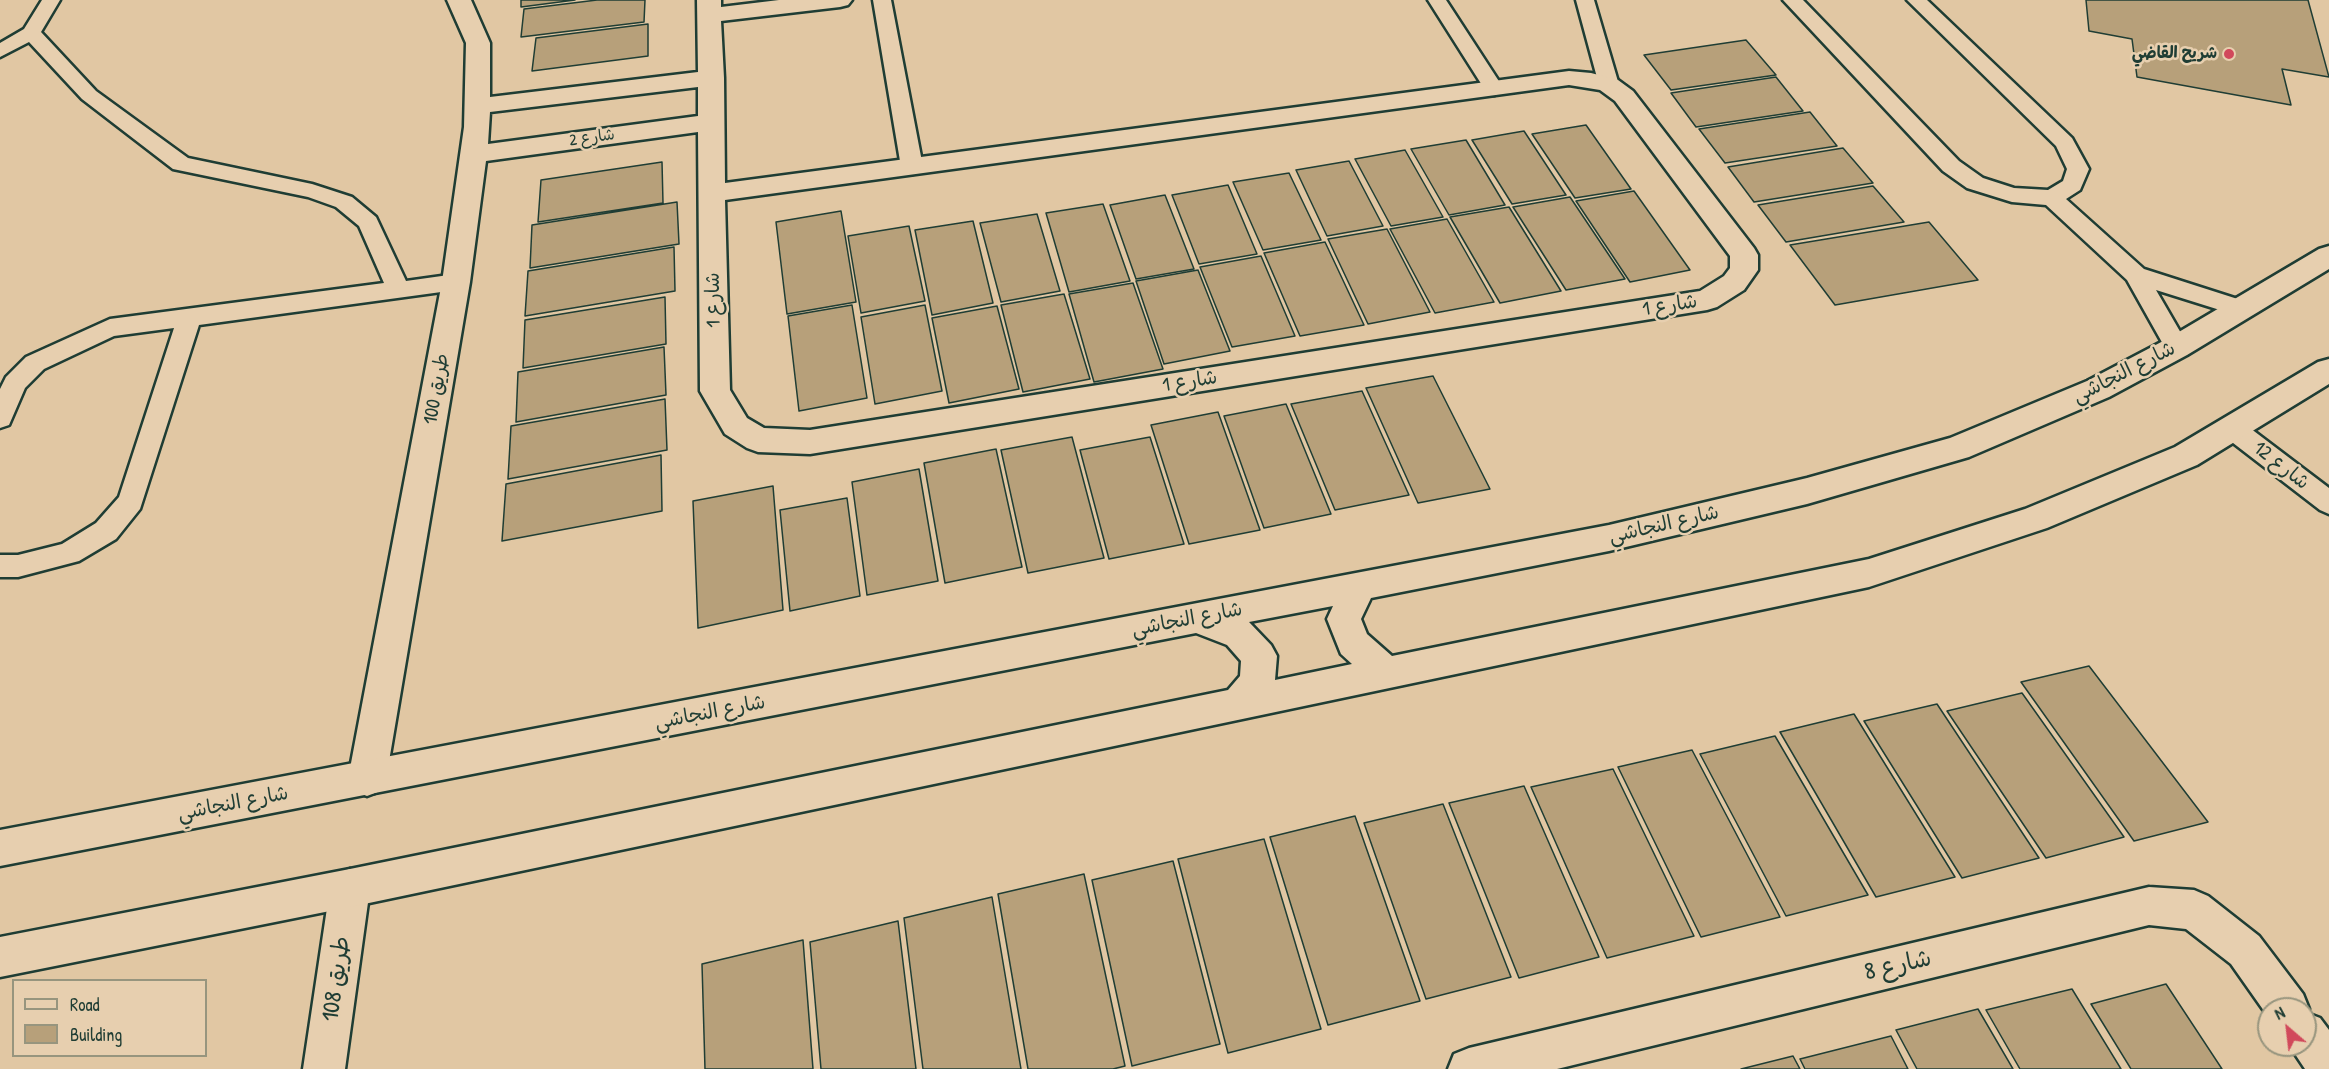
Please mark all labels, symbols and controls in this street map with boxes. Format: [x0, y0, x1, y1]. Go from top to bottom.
place label: شريح القاضي [2132, 44, 2217, 64]
marker: شريح القاضي [2222, 47, 2236, 61]
street label: شارع 2 [568, 125, 616, 151]
street label: شارع 1 [702, 272, 726, 328]
street label: شارع 1 [1641, 290, 1699, 322]
street label: شارع النجاشي [2069, 337, 2179, 409]
street label: طريق 100 [419, 352, 455, 426]
street label: شارع 1 [1161, 366, 1219, 398]
street label: شارع 12 [2248, 437, 2314, 495]
street label: شارع النجاشي [1607, 501, 1721, 549]
street label: شارع النجاشي [1130, 598, 1244, 642]
street label: شارع النجاشي [653, 691, 767, 735]
street label: شارع النجاشي [176, 782, 290, 826]
street label: طريق 108 [317, 935, 357, 1023]
street label: شارع 8 [1862, 944, 1934, 988]
legend [12, 979, 207, 1057]
text: Road [70, 992, 100, 1017]
north arrow [2257, 997, 2317, 1057]
text: N [2271, 1001, 2288, 1025]
text: Building [70, 1022, 122, 1047]

